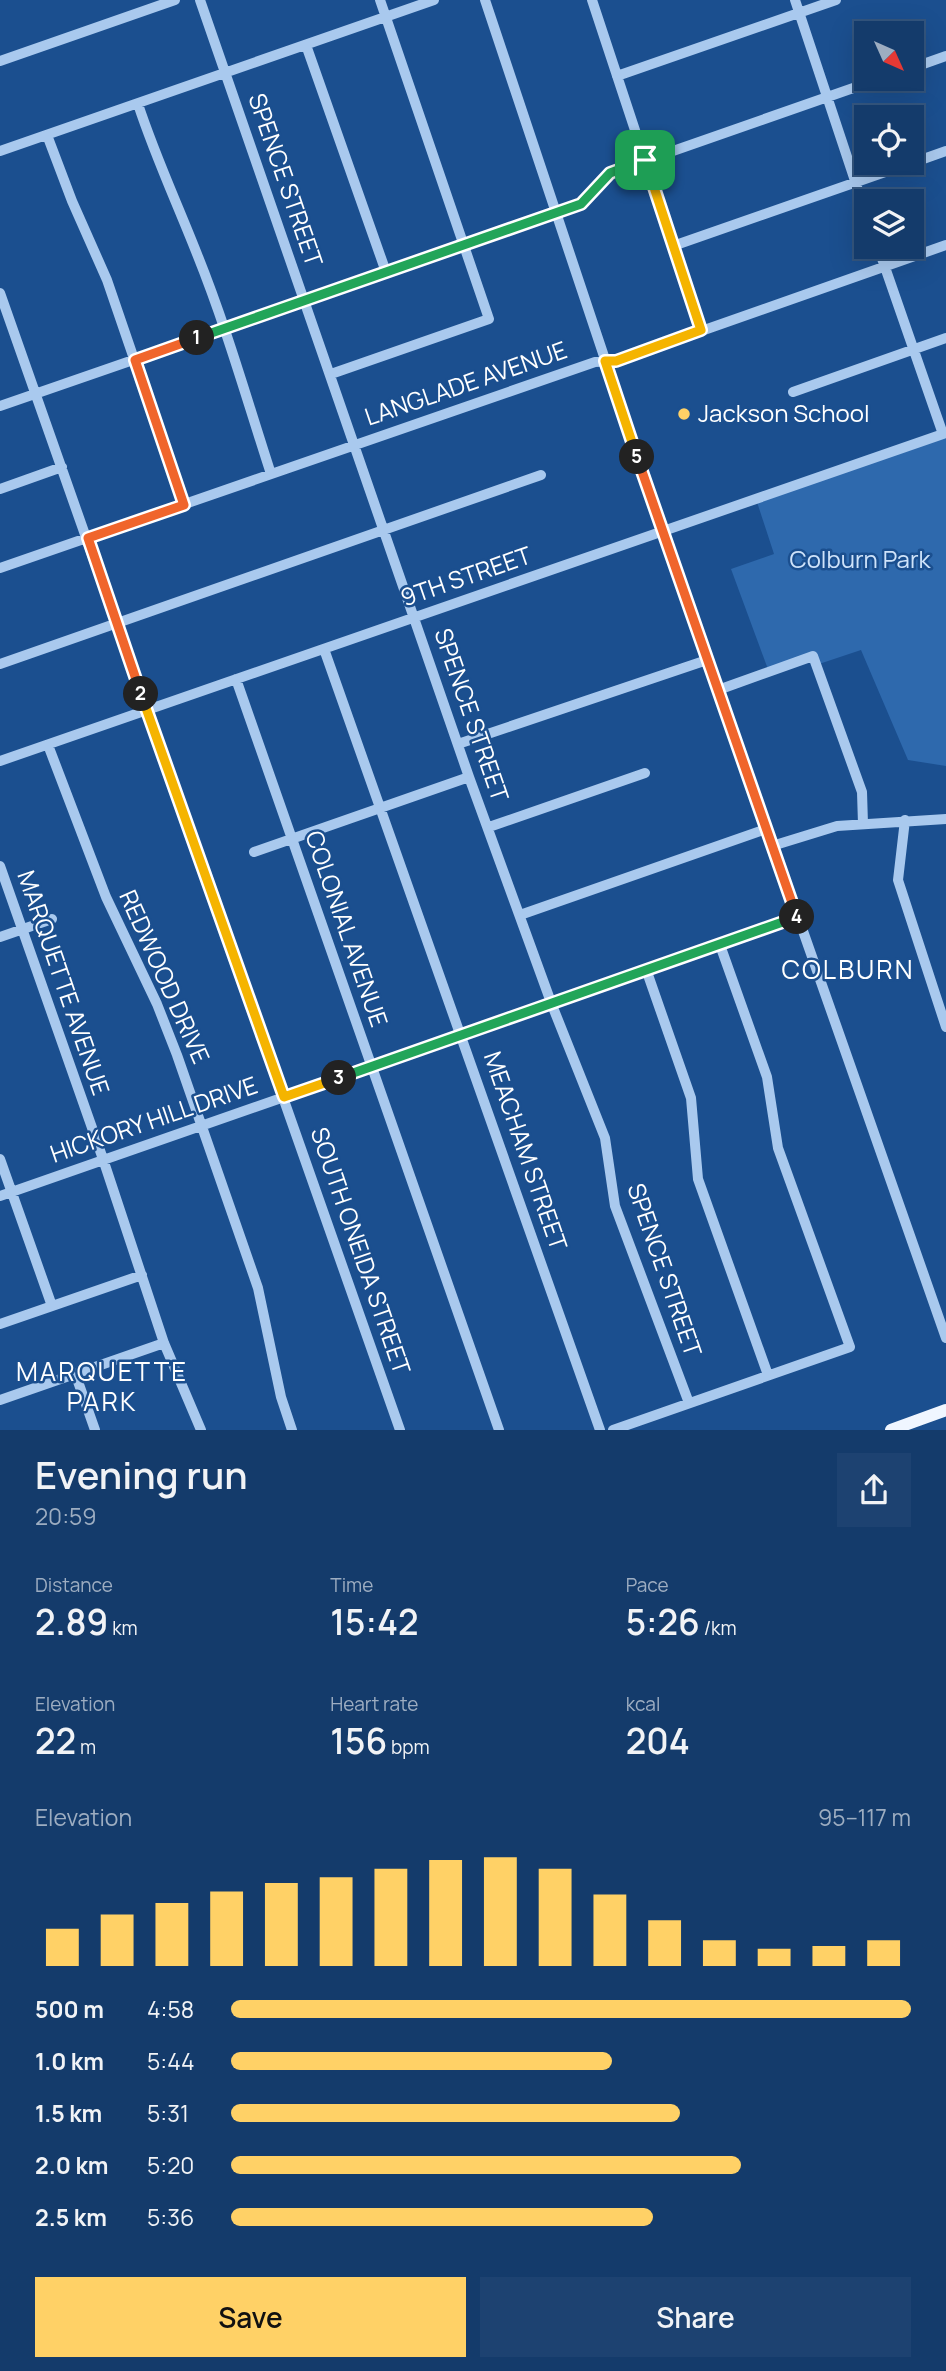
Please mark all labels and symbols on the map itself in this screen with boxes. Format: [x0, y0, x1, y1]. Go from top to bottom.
north arrow [854, 21, 924, 91]
street label: SPENCE STREET [241, 89, 332, 271]
pin [615, 130, 675, 190]
pin: 1 [180, 320, 214, 356]
street label: LANGLADE AVENUE [360, 333, 571, 433]
place label: Jackson School [698, 396, 870, 429]
marker: Jackson School [676, 406, 692, 422]
pin: 5 [620, 440, 654, 475]
street label: 9TH STREET [396, 538, 536, 613]
park label: Colburn Park [790, 542, 932, 575]
street label: SPENCE STREET [427, 624, 518, 806]
pin: 2 [124, 676, 158, 712]
street label: COLONIAL AVENUE [298, 826, 396, 1031]
street label: MARQUETTE AVENUE [10, 866, 118, 1099]
street label: REDWOOD DRIVE [112, 884, 218, 1068]
pin: 4 [780, 900, 814, 934]
district label: COLBURN [781, 951, 915, 987]
street label: MEACHAM STREET [477, 1047, 576, 1255]
pin: 3 [322, 1060, 356, 1096]
street label: HICKORY HILL DRIVE [45, 1068, 262, 1170]
street label: SOUTH ONEIDA STREET [304, 1123, 419, 1379]
street label: SPENCE STREET [620, 1179, 711, 1361]
district label: MARQUETTE PARK [16, 1353, 188, 1419]

